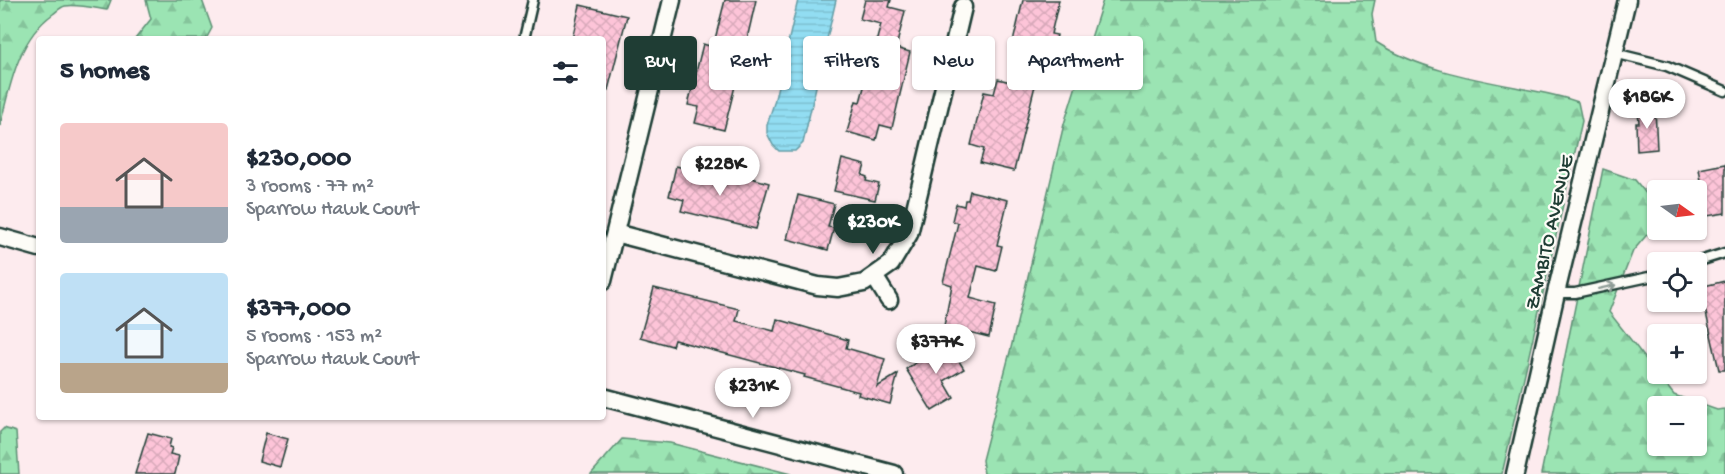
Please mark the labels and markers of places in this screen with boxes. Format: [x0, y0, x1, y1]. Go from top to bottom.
pin: $186K [1605, 79, 1689, 130]
pin: $228K [678, 146, 762, 197]
pin: $230K [831, 204, 915, 255]
pin: $377K [894, 324, 978, 375]
pin: $231K [711, 368, 795, 419]

